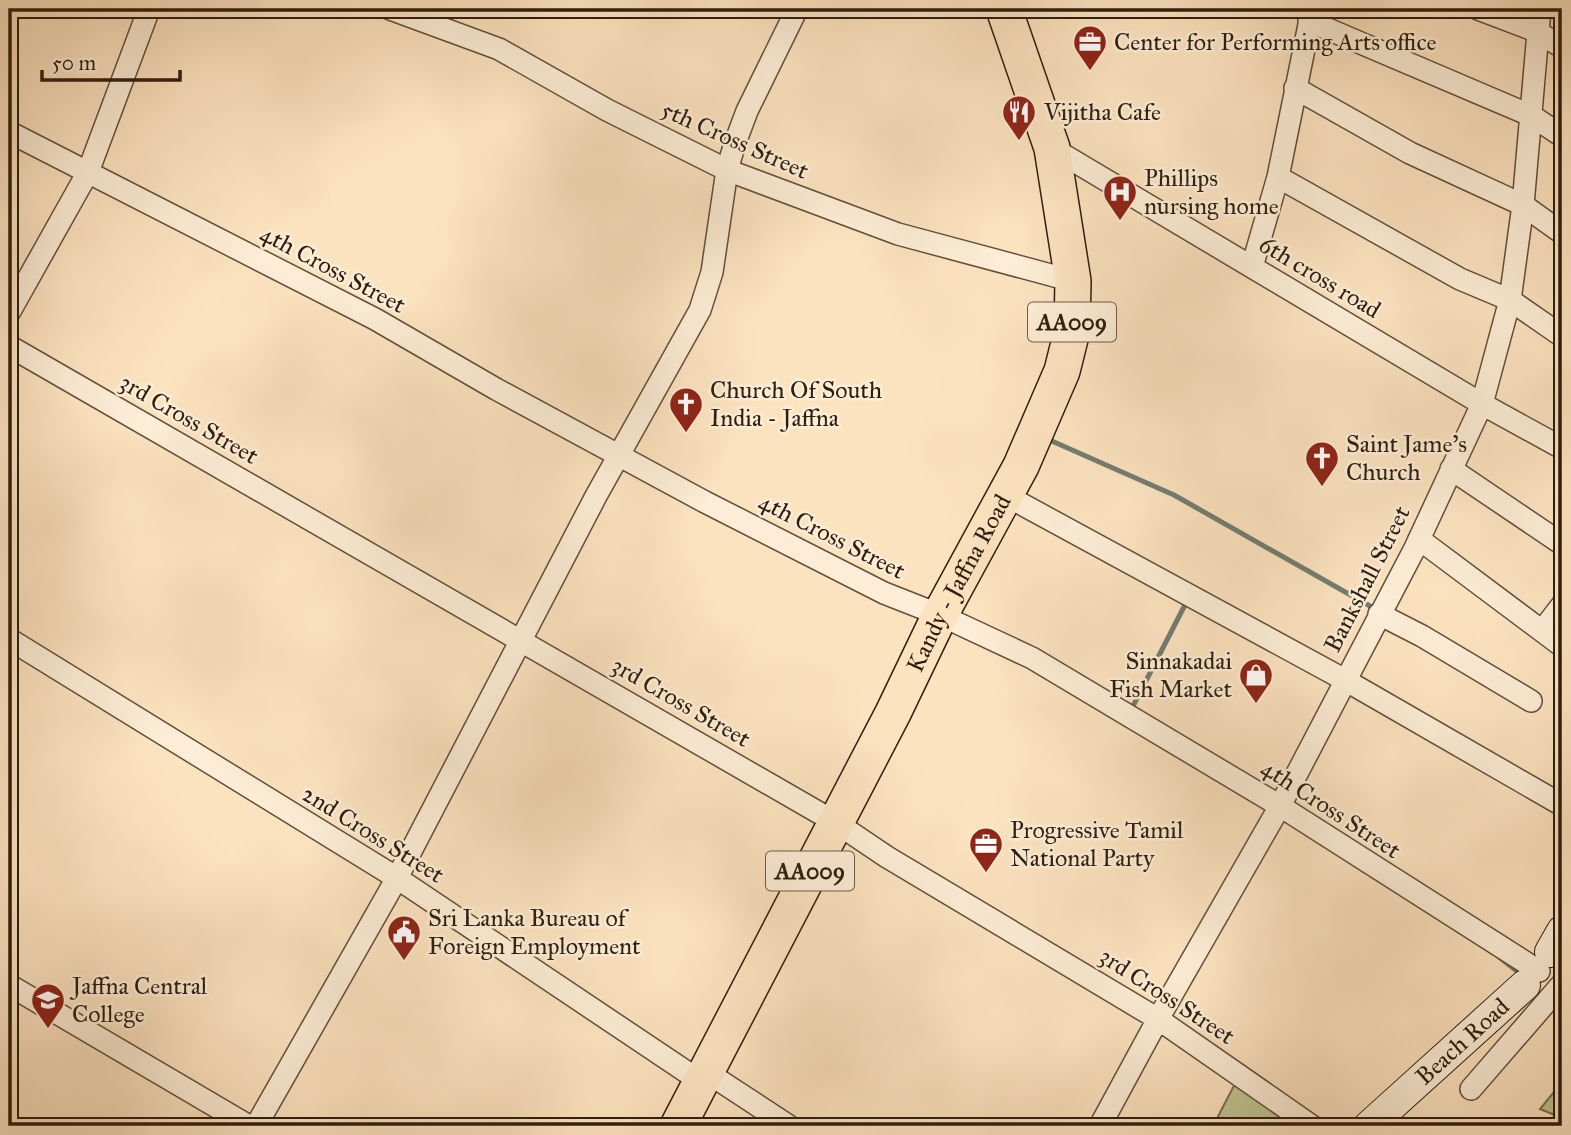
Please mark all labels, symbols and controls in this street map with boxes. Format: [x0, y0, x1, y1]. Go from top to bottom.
office icon: Center for Performing Arts office [1071, 23, 1109, 72]
place label: Center for Performing Arts office [1114, 27, 1437, 57]
scale bar [42, 38, 180, 82]
text: 50 m [52, 50, 97, 76]
restaurant icon: Vijitha Cafe [1000, 93, 1038, 142]
street label: 5th Cross Street [657, 94, 814, 186]
place label: Vijitha Cafe [1043, 97, 1161, 127]
place label: Phillips nursing home [1144, 163, 1279, 221]
hospital icon: Phillips nursing home [1101, 173, 1139, 222]
street label: 4th Cross Street [255, 218, 411, 320]
street label: 6th cross road [1254, 229, 1386, 325]
road number: AA009 [1028, 302, 1116, 342]
street label: 3rd Cross Street [114, 367, 264, 471]
place label: Church Of South India - Jaffna [710, 375, 882, 433]
church icon: Church Of South India - Jaffna [667, 385, 705, 434]
place label: Saint Jame's Church [1346, 429, 1467, 487]
church icon: Saint Jame's Church [1303, 439, 1341, 488]
street label: 4th Cross Street [754, 486, 911, 586]
street label: Kandy - Jaffna Road [900, 489, 1018, 677]
street label: Bankshall Street [1317, 500, 1417, 657]
place label: Sinnakadai Fish Market [1109, 646, 1233, 704]
street label: 3rd Cross Street [606, 650, 756, 754]
shop icon: Sinnakadai Fish Market [1237, 656, 1275, 705]
street label: 4th Cross Street [1256, 753, 1407, 865]
street label: 2nd Cross Street [296, 778, 450, 890]
place label: Progressive Tamil National Party [1010, 815, 1184, 873]
office icon: Progressive Tamil National Party [967, 825, 1005, 874]
road number: AA009 [766, 852, 854, 890]
place label: Sri Lanka Bureau of Foreign Employment [428, 903, 641, 961]
public building icon: Sri Lanka Bureau of Foreign Employment [385, 913, 423, 962]
street label: 3rd Cross Street [1094, 941, 1241, 1051]
place label: Jaffna Central College [69, 971, 208, 1029]
school or university icon: Jaffna Central College [29, 981, 67, 1030]
street label: Beach Road [1409, 992, 1515, 1091]

